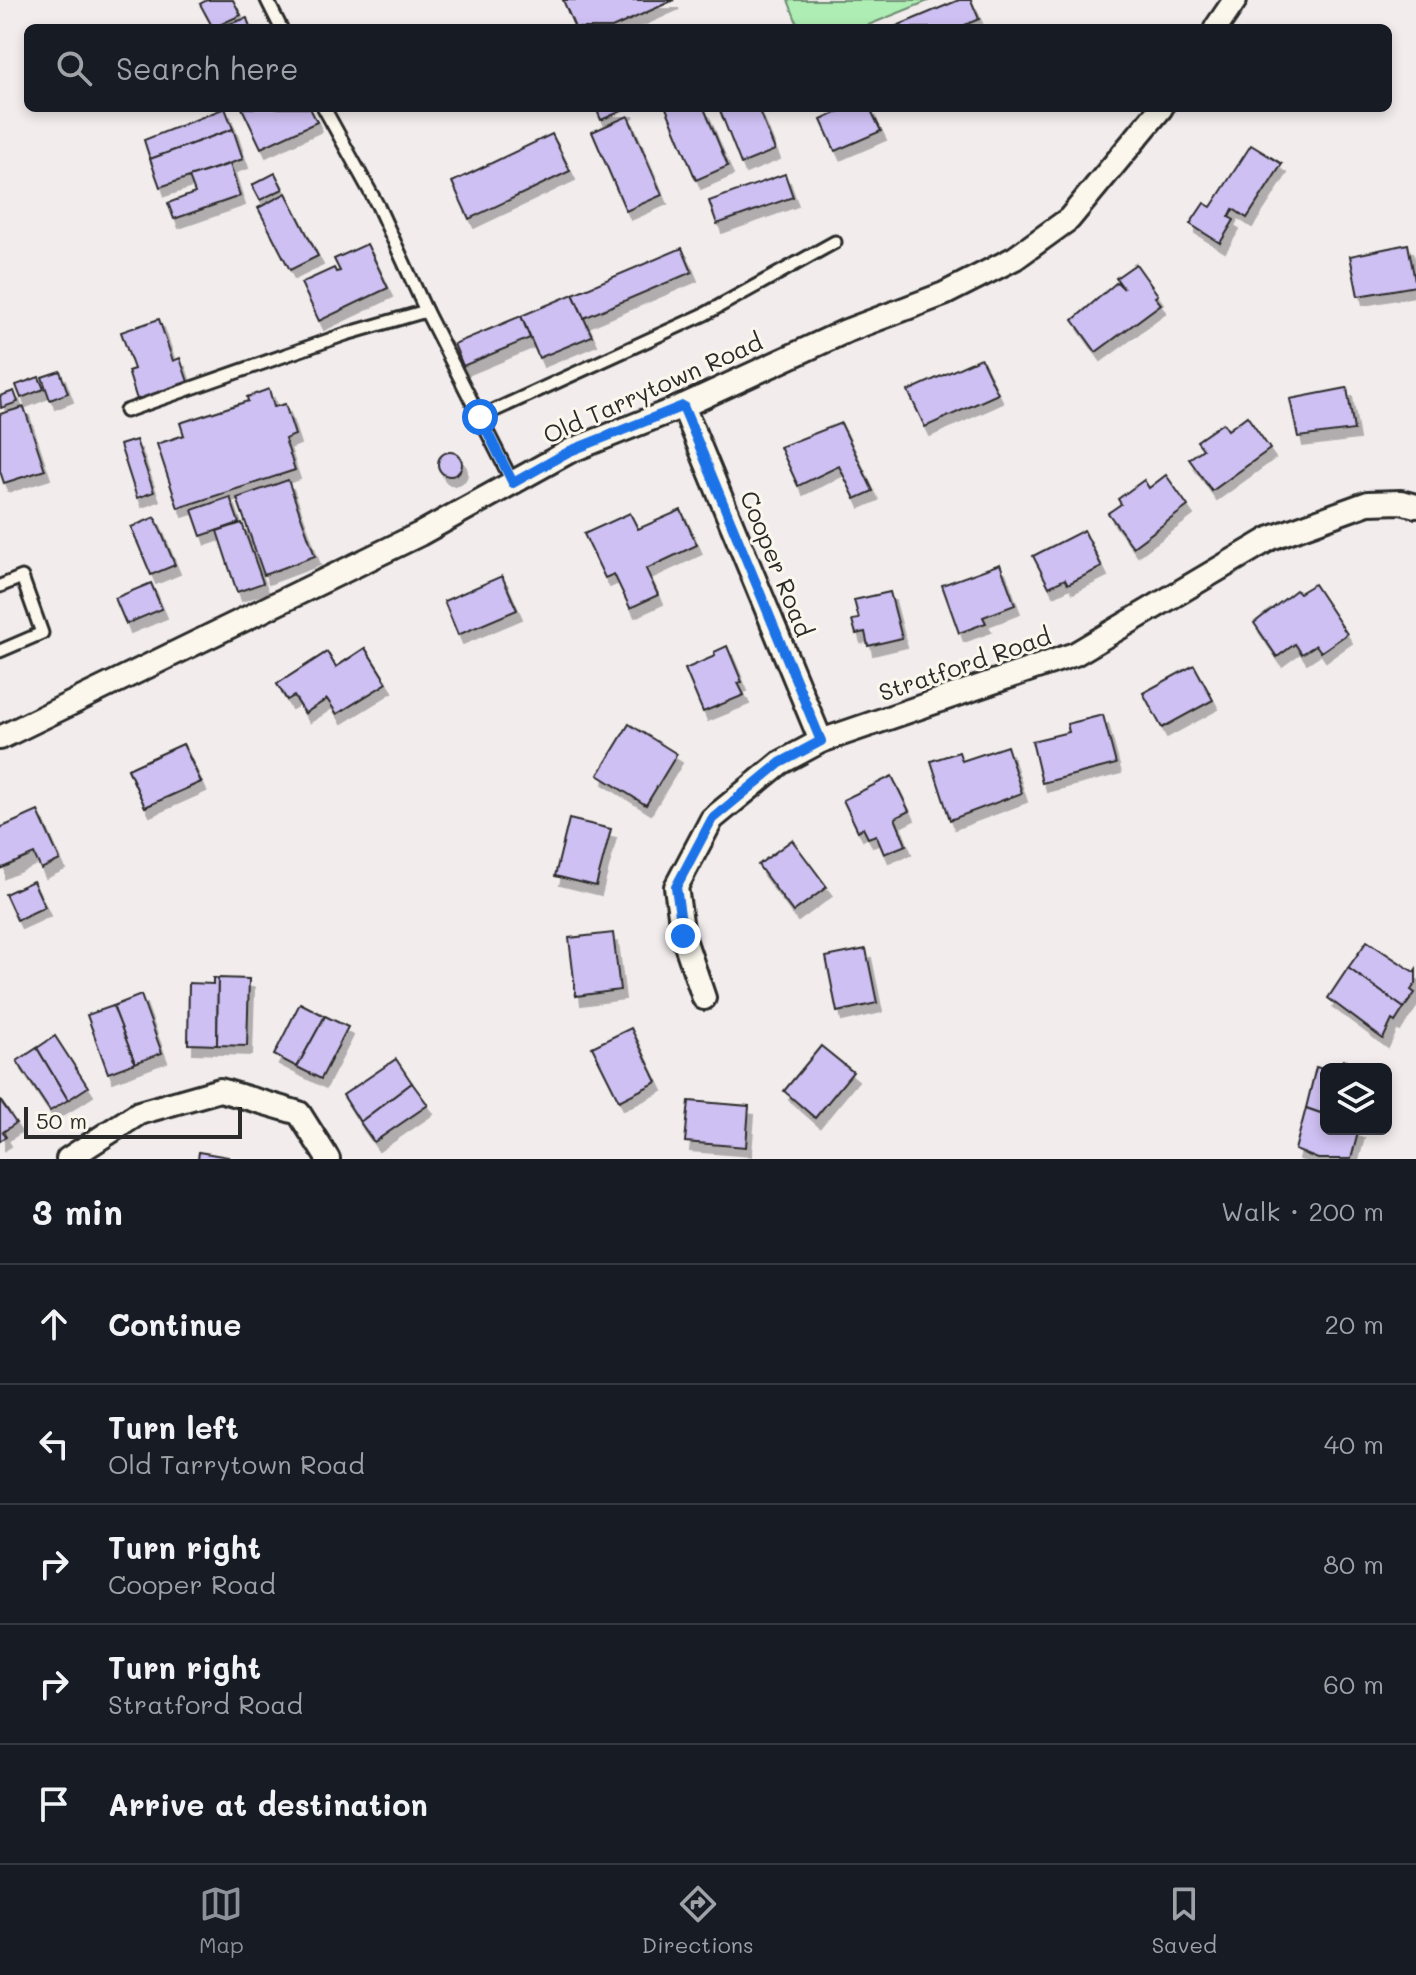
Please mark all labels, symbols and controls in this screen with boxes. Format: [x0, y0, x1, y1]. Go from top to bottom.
search box [24, 24, 1392, 112]
icon: search [52, 46, 96, 90]
text: Search here [116, 48, 299, 88]
street label: Old Tarrytown Road [538, 325, 767, 450]
route start [462, 399, 498, 435]
street label: Cooper Road [734, 486, 821, 641]
street label: Stratford Road [874, 620, 1055, 708]
route end [665, 918, 701, 954]
map controls [1320, 1063, 1392, 1135]
button: layers [1320, 1063, 1392, 1135]
scale bar [24, 1103, 242, 1139]
text: 50 m [36, 1106, 87, 1135]
text: 3 min [32, 1189, 123, 1234]
text: Walk · 200 m [1221, 1194, 1384, 1228]
icon: ahead [32, 1302, 76, 1346]
text: Continue [108, 1304, 241, 1344]
text: 20 m [1324, 1307, 1384, 1341]
text: Turn left [108, 1407, 239, 1447]
icon: left [32, 1422, 76, 1466]
text: 40 m [1324, 1427, 1384, 1461]
text: Old Tarrytown Road [108, 1447, 365, 1481]
text: Turn right [108, 1527, 261, 1567]
icon: right [32, 1542, 76, 1586]
text: 80 m [1323, 1547, 1384, 1581]
text: Cooper Road [108, 1567, 276, 1601]
text: Turn right [108, 1647, 261, 1687]
icon: right [32, 1662, 76, 1706]
text: 60 m [1323, 1667, 1384, 1701]
text: Stratford Road [108, 1687, 303, 1721]
icon: arrive [32, 1782, 76, 1826]
text: Arrive at destination [108, 1784, 428, 1824]
tab: Map [199, 1882, 244, 1959]
tab: Directions [642, 1882, 754, 1959]
tab: Saved [1152, 1882, 1217, 1959]

